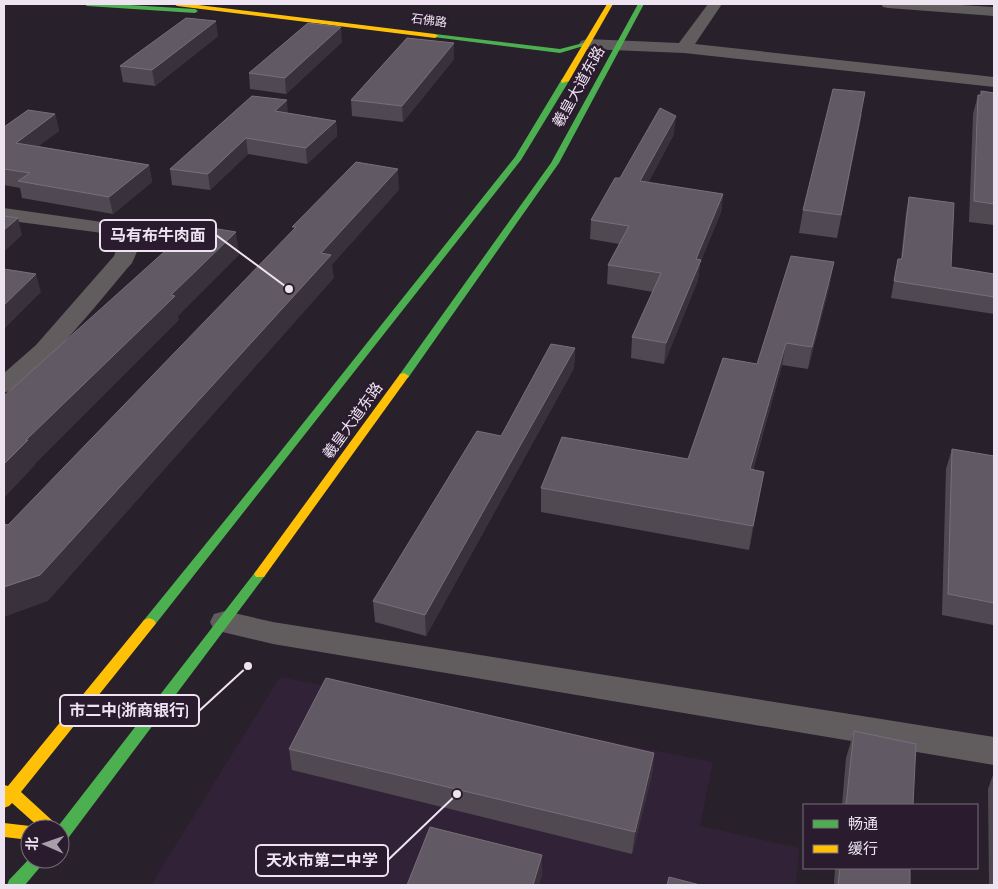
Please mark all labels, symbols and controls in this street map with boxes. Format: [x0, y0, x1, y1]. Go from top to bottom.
street label: 石佛路 [410, 11, 448, 31]
street label: 羲皇大道东路 [549, 43, 609, 131]
callout: 马有布牛肉面 [100, 220, 216, 251]
text: 马有布牛肉面 [110, 227, 206, 246]
street label: 羲皇大道东路 [319, 379, 387, 463]
callout: 市二中(浙商银行) [60, 695, 199, 726]
text: 市二中(浙商银行) [69, 702, 189, 721]
legend [803, 804, 978, 869]
text: 畅通 [848, 815, 878, 834]
north arrow [20, 819, 70, 869]
text: 北 [24, 836, 41, 851]
text: 缓行 [848, 840, 878, 859]
callout: 天水市第二中学 [256, 845, 388, 876]
text: 天水市第二中学 [266, 852, 378, 871]

